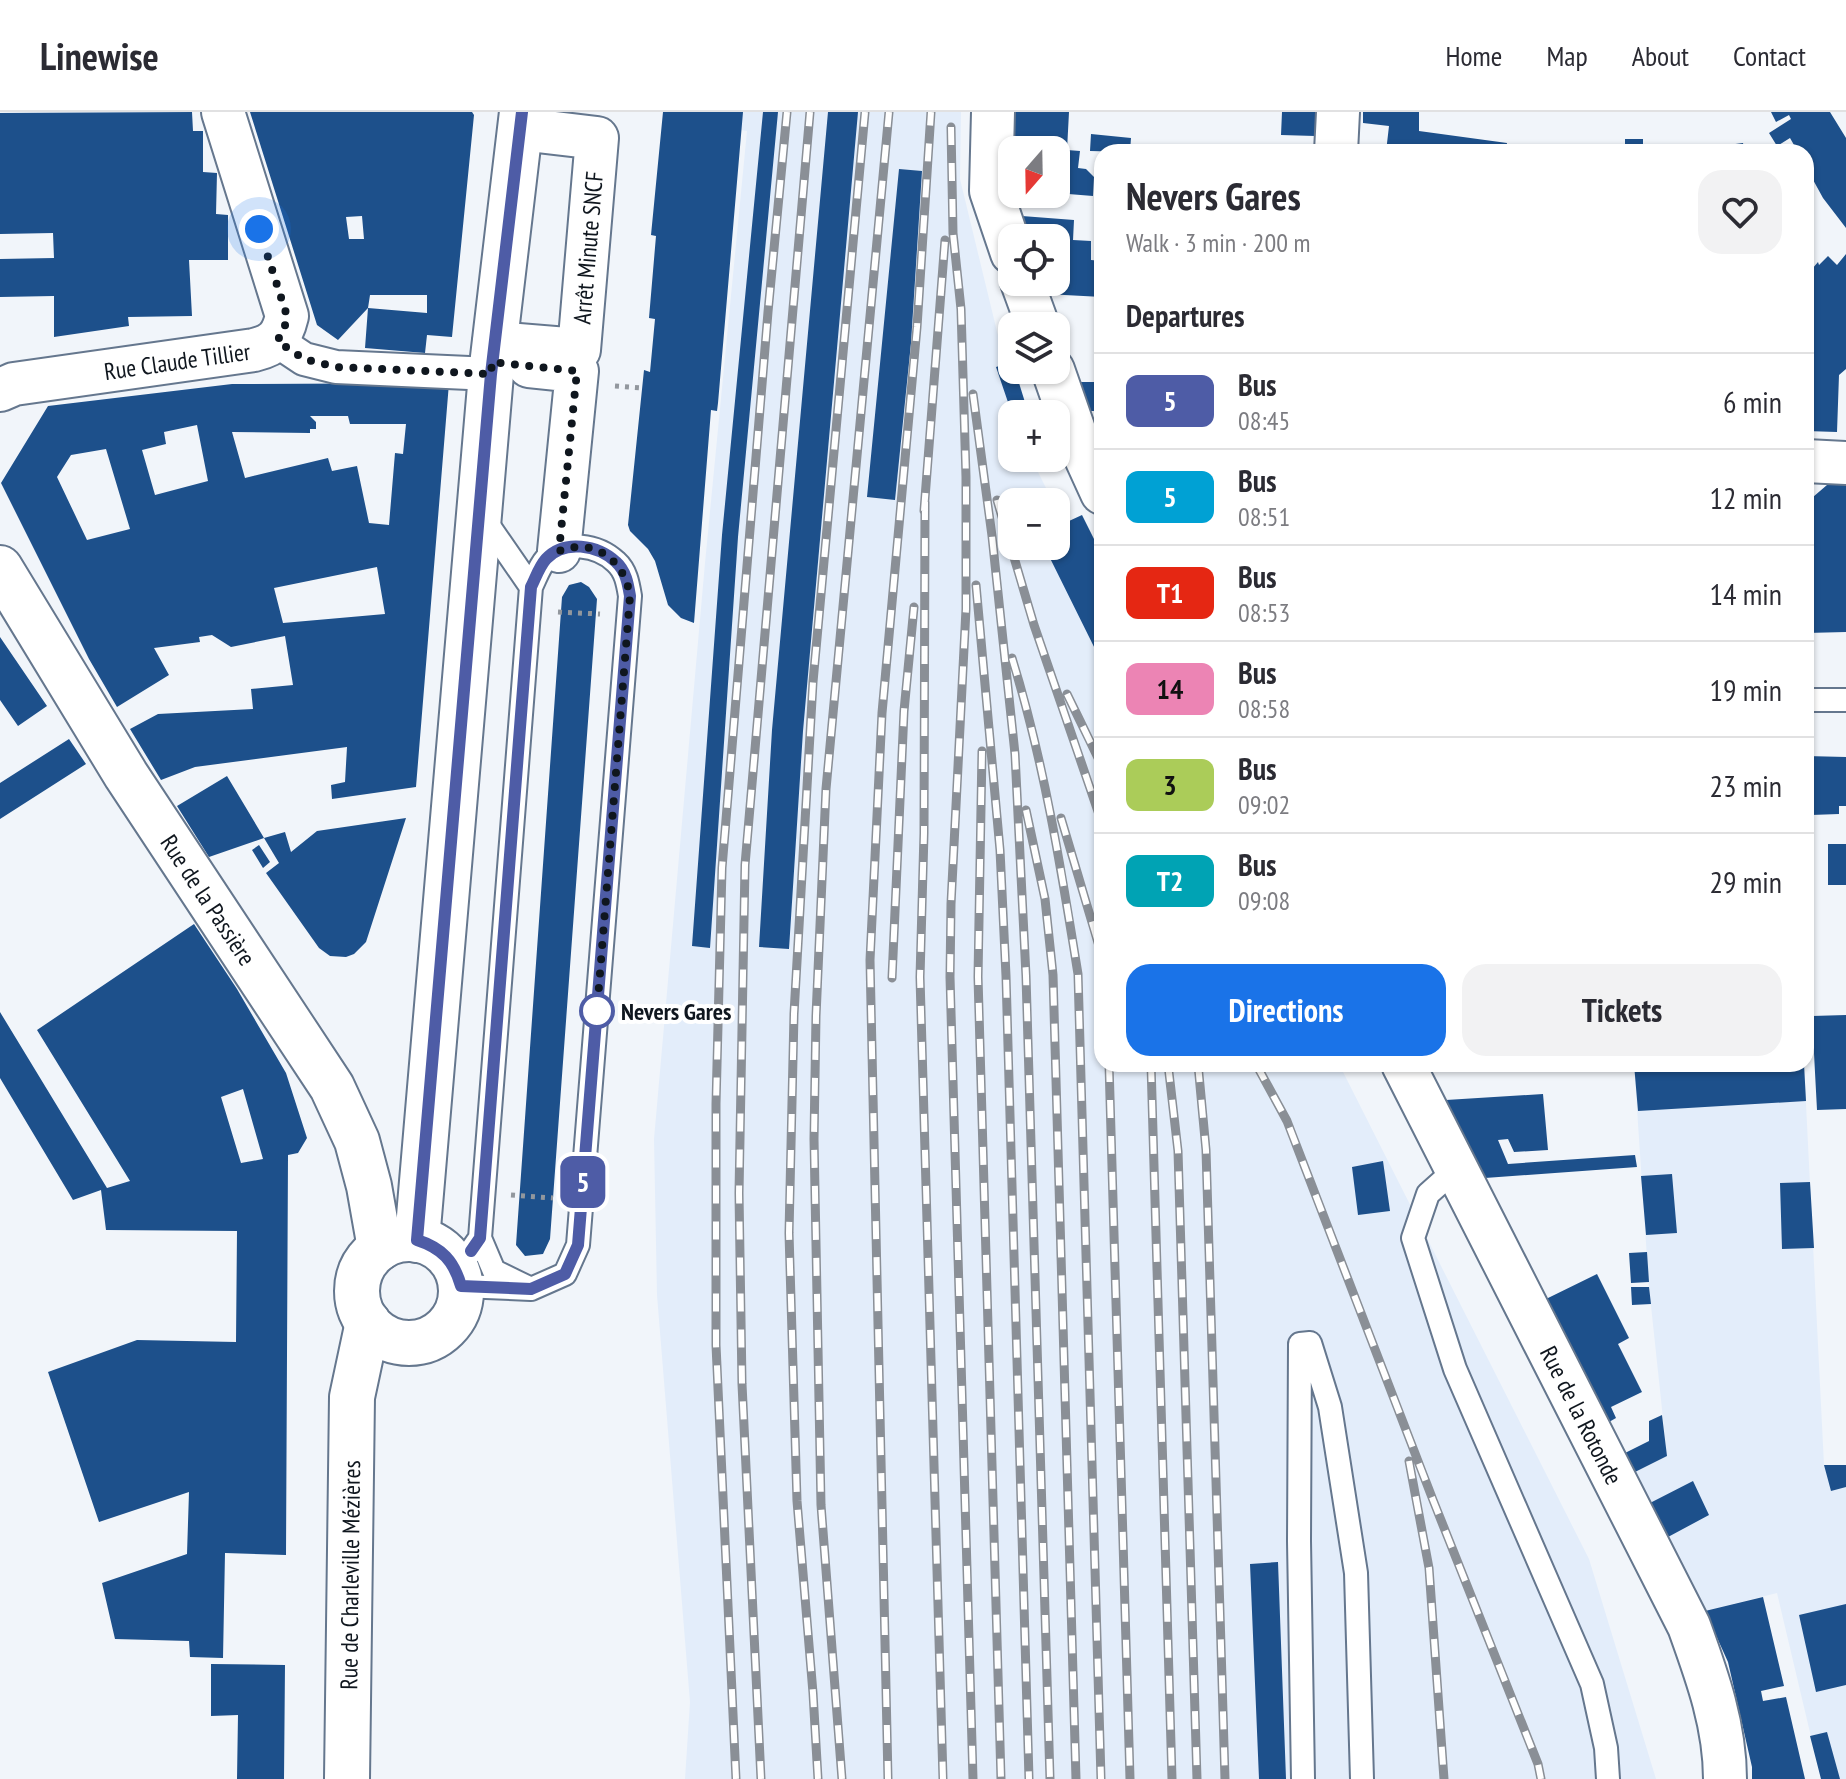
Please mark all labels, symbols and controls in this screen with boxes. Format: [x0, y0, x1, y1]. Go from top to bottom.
text: Linewise [40, 31, 159, 80]
text: Home [1446, 37, 1502, 74]
text: Map [1546, 37, 1588, 74]
text: About [1632, 37, 1689, 74]
text: Contact [1733, 37, 1806, 74]
north arrow [998, 136, 1070, 208]
map controls [998, 136, 1070, 560]
street label: Arrêt Minute SNCF [566, 170, 610, 325]
button: heart [1698, 170, 1782, 254]
text: Nevers Gares [1126, 171, 1301, 220]
your location [239, 209, 279, 249]
button: locate [998, 224, 1070, 296]
text: Walk · 3 min · 200 m [1126, 226, 1310, 259]
text: Departures [1126, 296, 1244, 335]
button: layers [998, 312, 1070, 384]
street label: Rue Claude Tillier [102, 335, 253, 387]
text: Bus [1238, 365, 1277, 404]
text: 5 [1163, 382, 1177, 419]
text: 6 min [1723, 382, 1782, 421]
button: + [998, 400, 1070, 472]
text: 08:45 [1238, 404, 1290, 437]
text: Bus [1238, 461, 1277, 500]
text: 5 [1163, 478, 1177, 515]
text: 12 min [1709, 478, 1782, 517]
button: − [998, 488, 1070, 560]
text: 08:51 [1238, 500, 1290, 533]
text: Bus [1238, 557, 1277, 596]
text: T1 [1157, 574, 1183, 611]
text: 14 min [1709, 574, 1782, 613]
text: 08:53 [1238, 596, 1290, 629]
text: Bus [1238, 653, 1277, 692]
text: 14 [1157, 670, 1183, 707]
text: 19 min [1709, 670, 1782, 709]
text: 08:58 [1238, 692, 1290, 725]
text: Bus [1238, 749, 1277, 788]
text: 3 [1163, 766, 1177, 803]
text: 23 min [1709, 766, 1782, 805]
text: 09:02 [1238, 788, 1290, 821]
street label: Rue de la Passière [154, 829, 263, 971]
text: Bus [1238, 845, 1277, 884]
text: T2 [1157, 862, 1183, 899]
text: 29 min [1709, 862, 1782, 901]
text: 09:08 [1238, 884, 1290, 917]
button: Directions [1126, 964, 1446, 1056]
button: Tickets [1462, 964, 1782, 1056]
marker: Nevers Gares [580, 994, 614, 1028]
place label: Nevers Gares [621, 996, 731, 1027]
line badge: 5 [557, 1156, 609, 1208]
text: 5 [576, 1163, 590, 1200]
street label: Rue de la Rotonde [1534, 1341, 1630, 1490]
street label: Rue de Charleville Mézières [333, 1460, 367, 1690]

